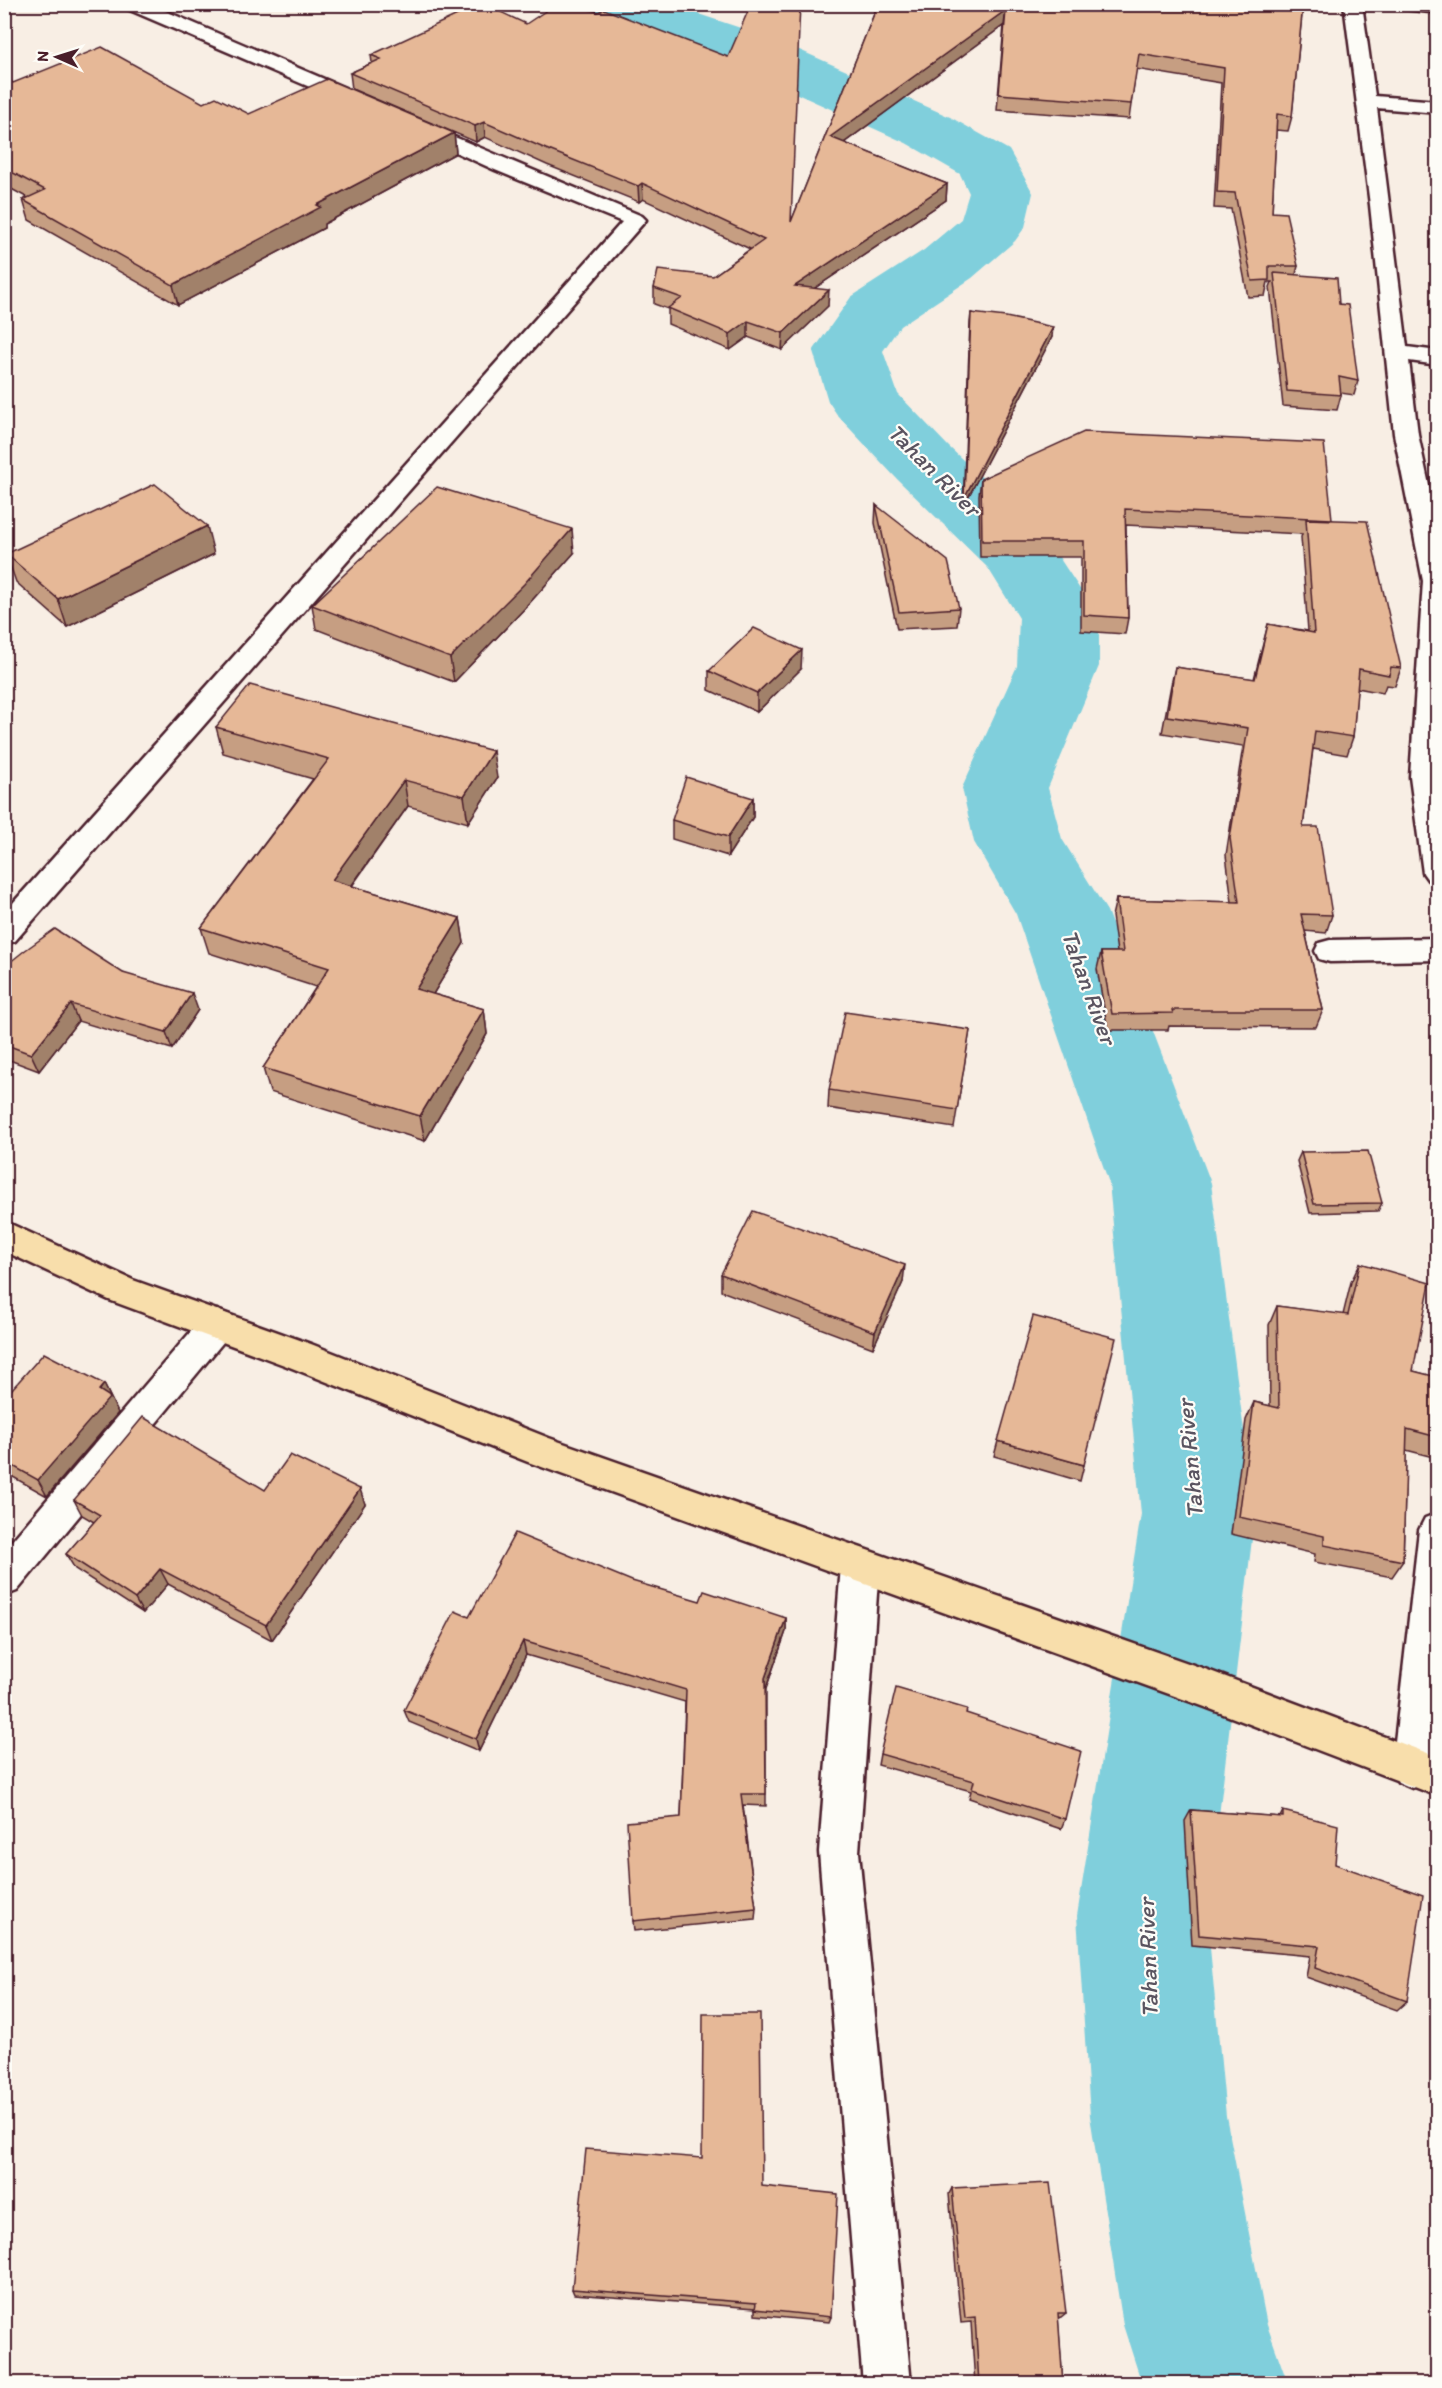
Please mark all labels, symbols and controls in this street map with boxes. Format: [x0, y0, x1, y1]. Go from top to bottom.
north arrow [27, 27, 87, 87]
text: N [33, 50, 52, 62]
water label: Tahan River [882, 417, 989, 524]
water label: Tahan River [1055, 926, 1124, 1050]
water label: Tahan River [1170, 1396, 1209, 1520]
water label: Tahan River [1131, 1895, 1164, 2018]

